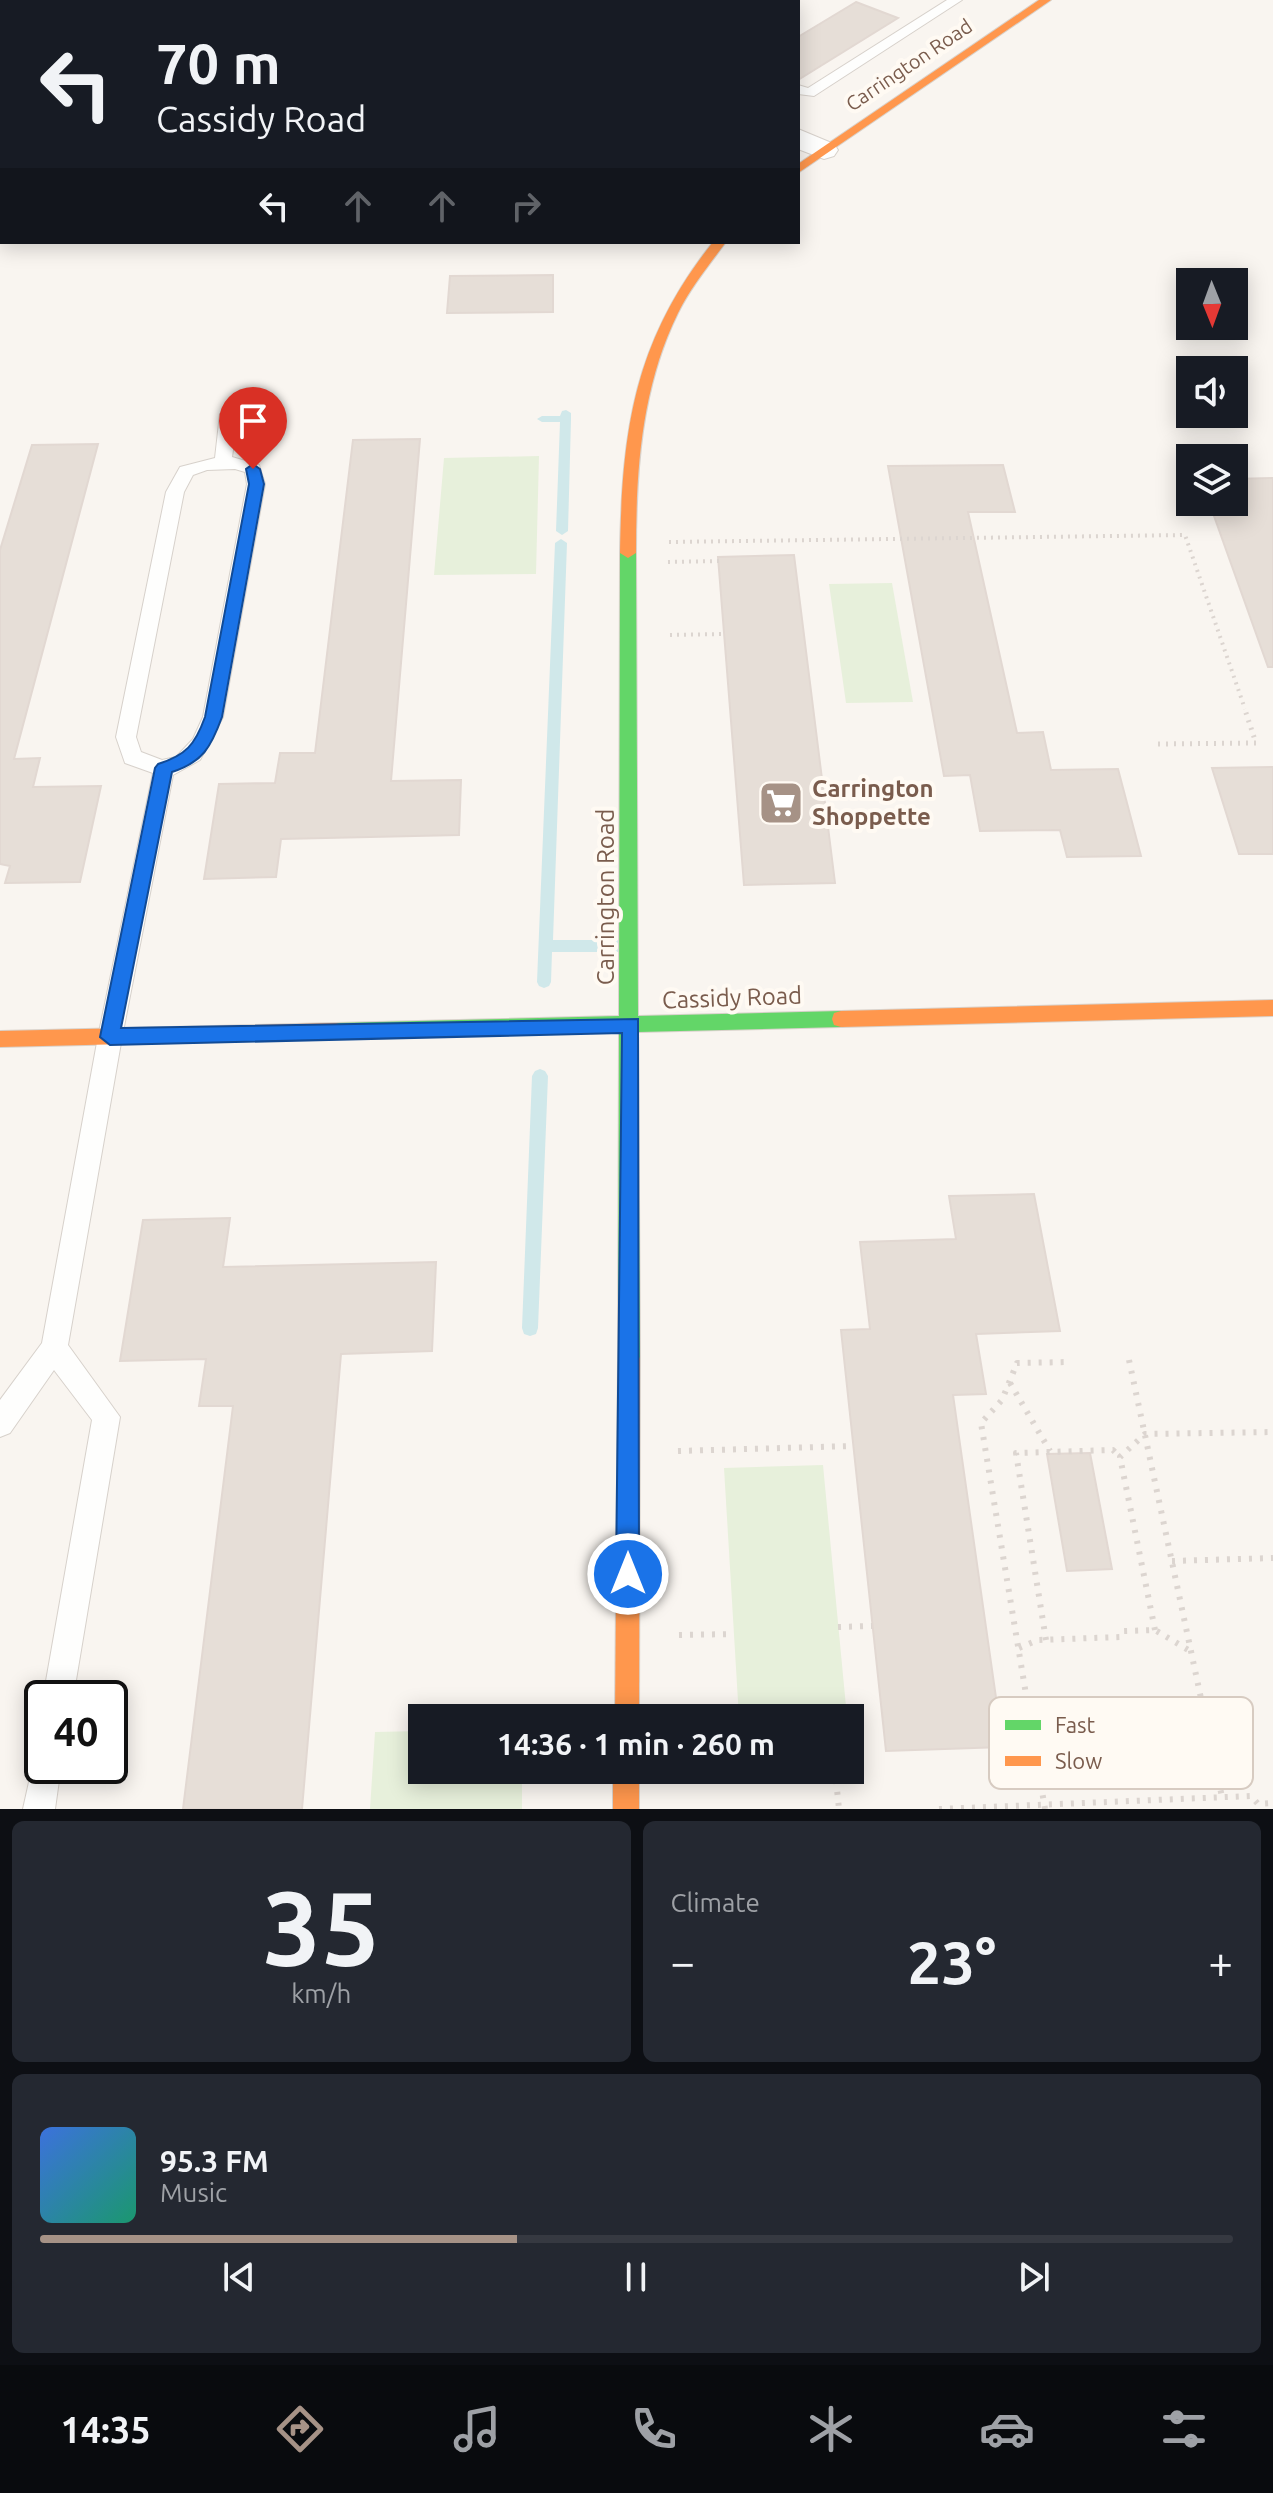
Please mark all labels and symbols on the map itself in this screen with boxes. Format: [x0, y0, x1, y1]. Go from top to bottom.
street label: Carrington Road [841, 14, 976, 115]
north arrow [1176, 268, 1248, 340]
pin [219, 387, 287, 469]
place label: Carrington Shoppette [812, 775, 934, 830]
supermarket icon: Carrington Shoppette [757, 779, 805, 827]
street label: Carrington Road [592, 809, 619, 985]
street label: Cassidy Road [661, 982, 802, 1013]
position arrow [586, 1532, 670, 1616]
speed limit sign: 40 [24, 1680, 128, 1784]
legend [989, 1697, 1253, 1789]
text: Fast [1055, 1712, 1096, 1737]
text: Slow [1055, 1748, 1102, 1773]

